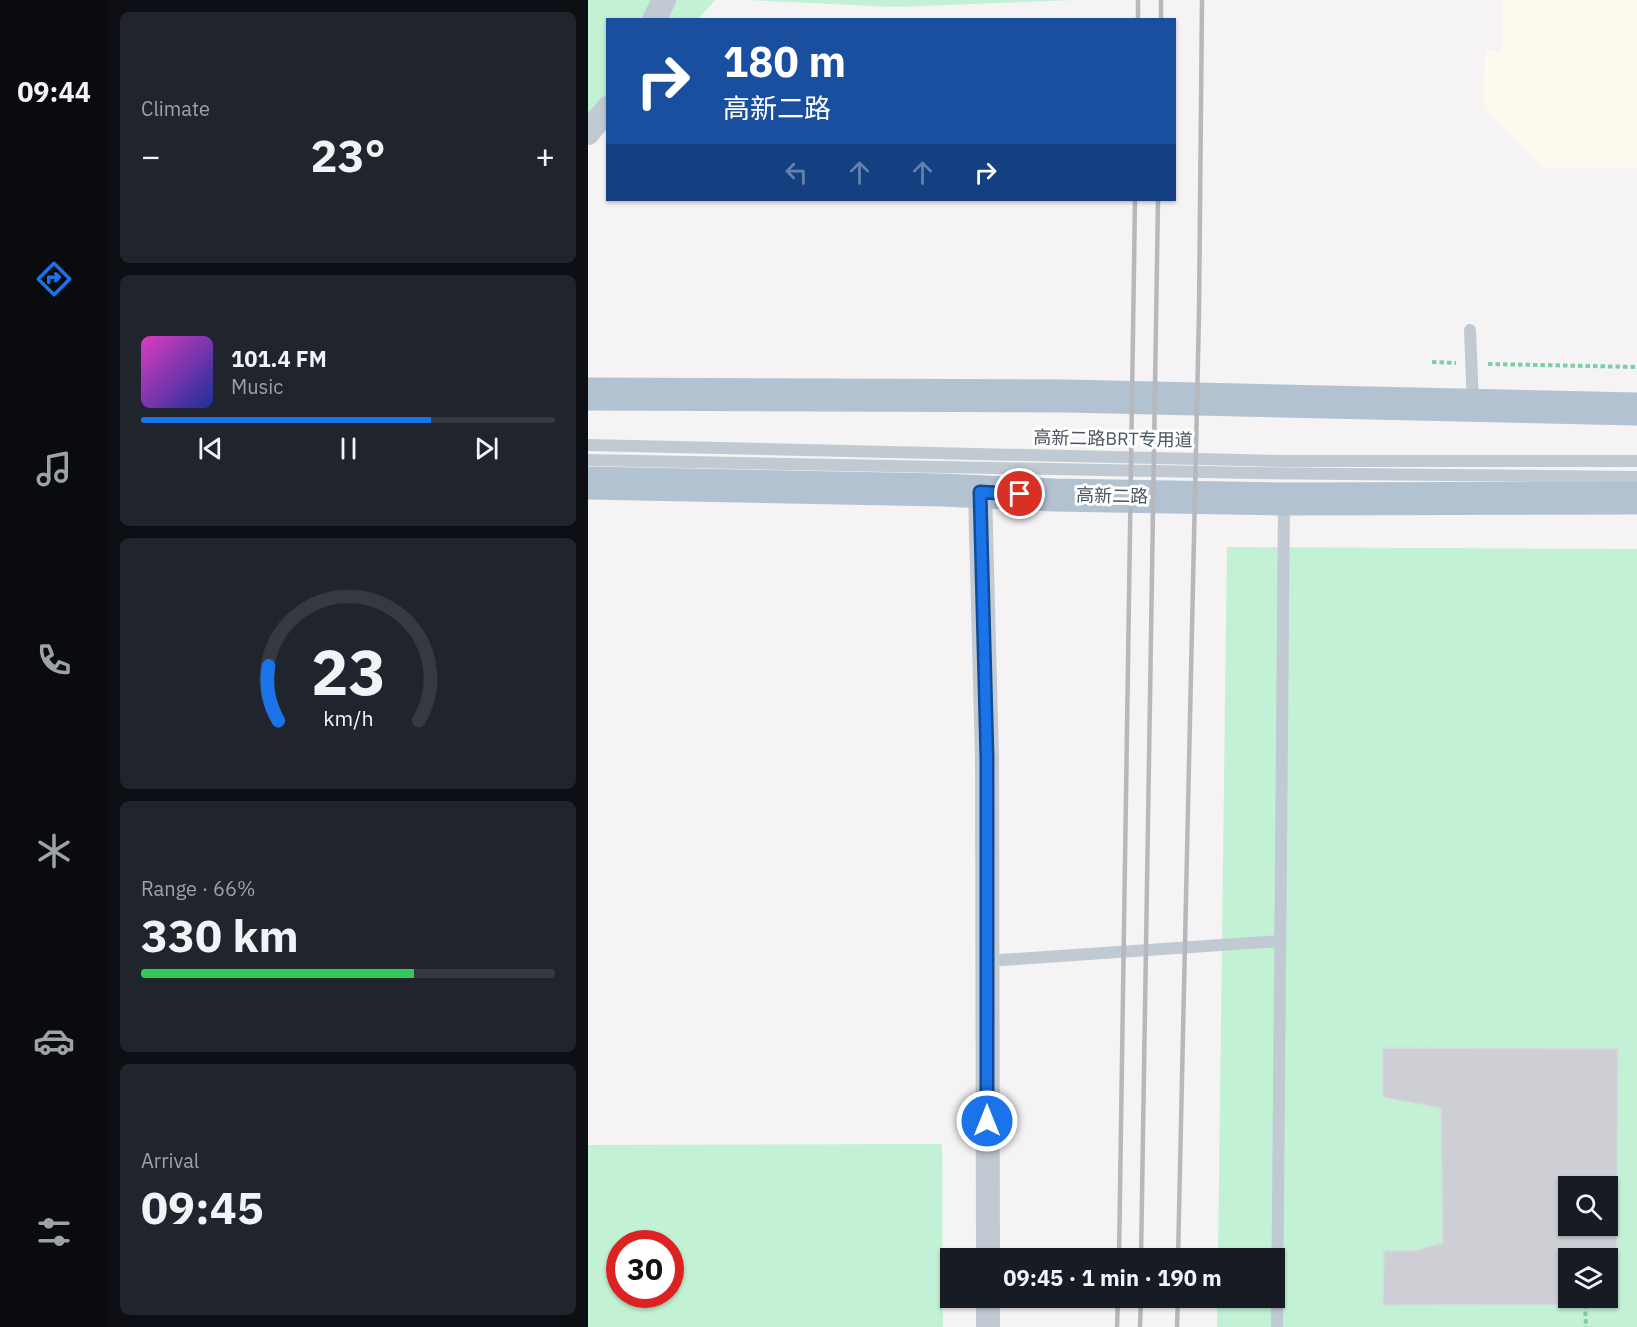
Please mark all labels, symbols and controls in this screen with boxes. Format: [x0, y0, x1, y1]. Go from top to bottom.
text: 180 m [723, 34, 846, 89]
icon: right [624, 42, 702, 120]
text: 09:44 [17, 74, 91, 109]
text: 高新二路 [723, 90, 831, 125]
text: Climate [141, 95, 210, 122]
text: 23° [310, 126, 386, 184]
text: − [141, 134, 161, 177]
text: + [535, 134, 555, 177]
icon: left [780, 156, 813, 189]
icon: ahead [843, 156, 876, 189]
icon: ahead [906, 156, 939, 189]
icon: right [969, 156, 1002, 189]
icon: directions [33, 258, 75, 300]
text: 101.4 FM [231, 344, 327, 373]
text: Music [231, 373, 283, 400]
street label: 高新二路BRT专用道 [1033, 426, 1193, 451]
icon: previous [194, 432, 227, 465]
icon: pause [332, 432, 365, 465]
icon: next [470, 432, 503, 465]
icon: music [33, 448, 75, 490]
pin [994, 468, 1045, 519]
icon: arrive [1003, 477, 1036, 510]
street label: 高新二路 [1076, 483, 1148, 508]
text: 23 [311, 631, 385, 712]
icon: phone [33, 639, 75, 681]
text: km/h [323, 704, 373, 732]
icon: climate [33, 830, 75, 872]
text: Range · 66% [141, 875, 256, 902]
text: 330 km [141, 906, 299, 964]
icon: car [33, 1020, 75, 1062]
position arrow [955, 1089, 1019, 1153]
text: Arrival [141, 1147, 199, 1174]
map controls [1558, 1176, 1618, 1308]
button: search [1558, 1176, 1618, 1236]
text: 09:45 [141, 1178, 264, 1236]
icon: filters [33, 1211, 75, 1253]
speed limit sign: 30 [606, 1230, 684, 1308]
button: layers [1558, 1248, 1618, 1308]
text: 09:45 · 1 min · 190 m [1003, 1263, 1222, 1292]

